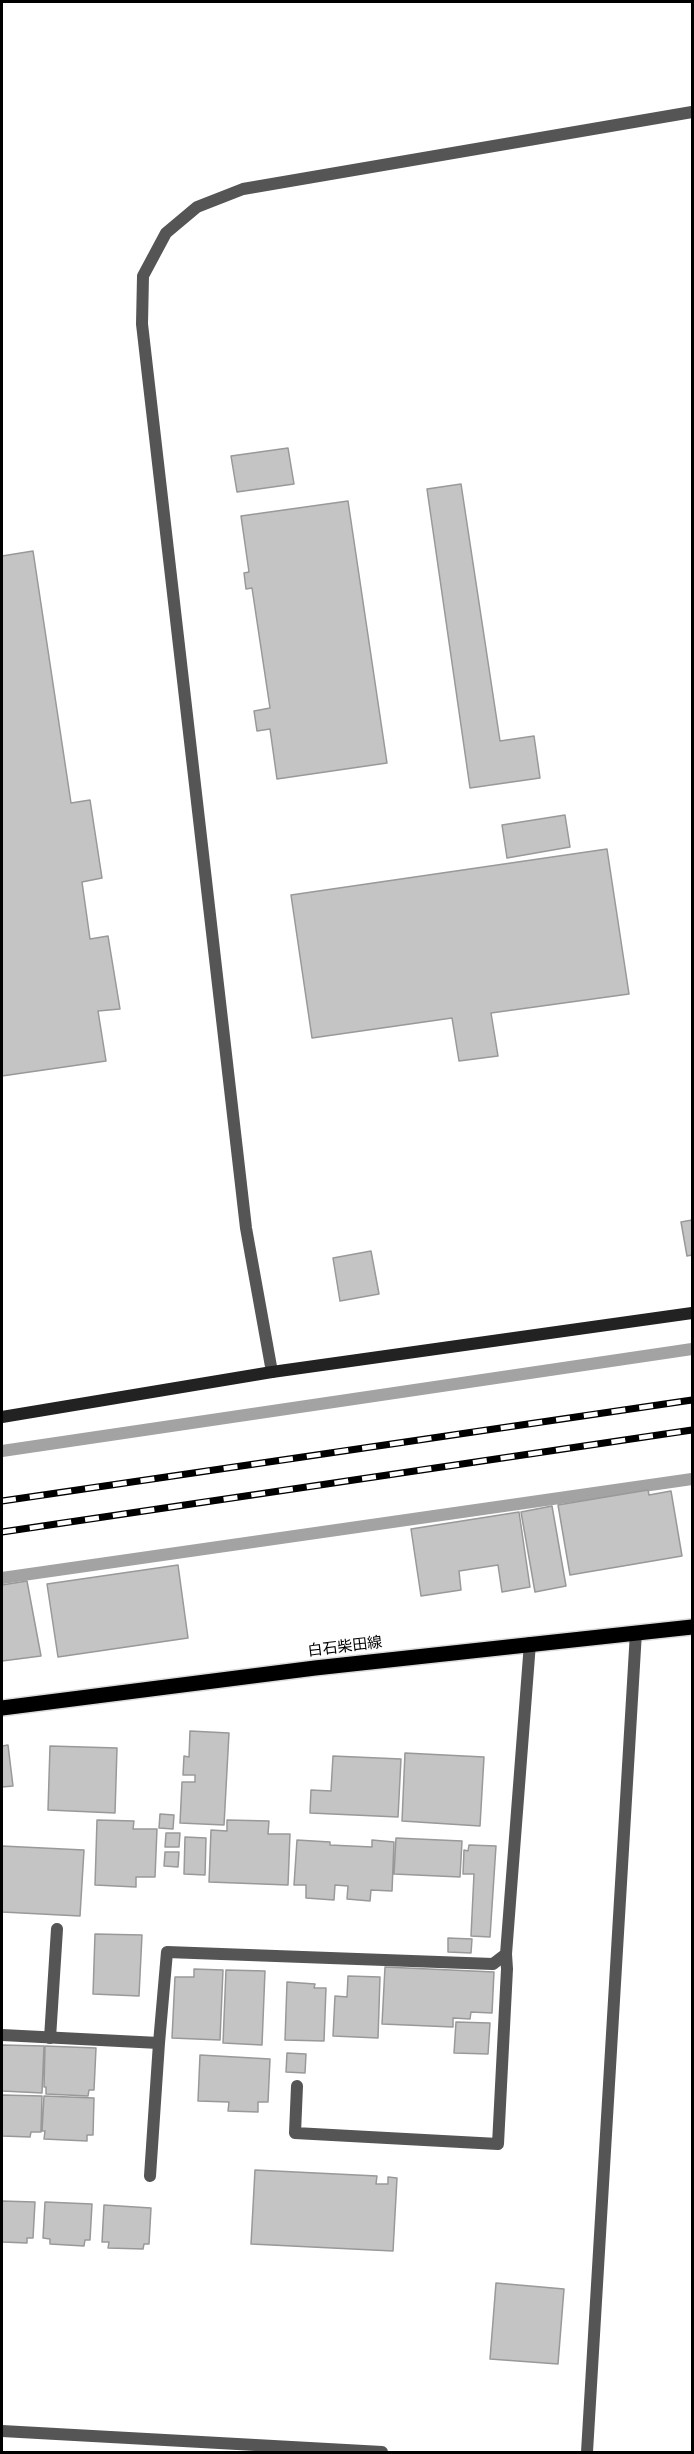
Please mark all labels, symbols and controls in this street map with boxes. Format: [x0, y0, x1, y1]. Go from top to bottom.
street label: 白石柴田線 [307, 1633, 383, 1661]

